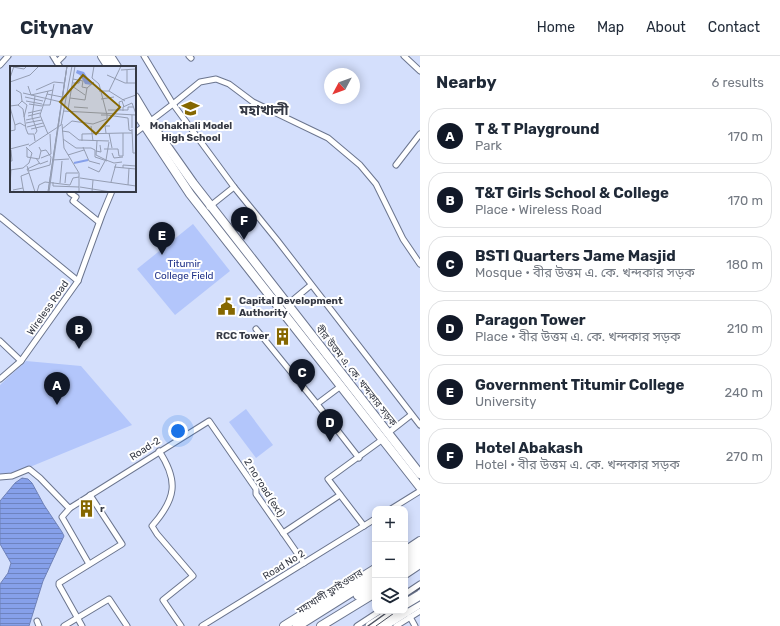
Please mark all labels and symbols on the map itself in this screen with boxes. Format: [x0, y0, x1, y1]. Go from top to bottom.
inset map [10, 66, 136, 192]
north arrow [324, 68, 360, 104]
school or university icon: Mohakhali Model High School [181, 99, 201, 119]
district label: মহাখালী [239, 102, 289, 119]
place label: Mohakhali Model High School [150, 120, 232, 144]
pin: F [231, 207, 257, 240]
pin: E [149, 222, 175, 255]
park label: Titumir College Field [154, 258, 214, 282]
street label: Wireless Road [25, 278, 71, 338]
place label: Capital Development Authority [239, 295, 343, 319]
public building icon: Capital Development Authority [216, 297, 236, 317]
pin: B [66, 316, 92, 349]
street label: বীর উত্তম এ. কে. খন্দকার সড়ক [312, 322, 400, 429]
building icon: RCC Tower [272, 326, 292, 346]
place label: RCC Tower [216, 330, 269, 342]
pin: C [289, 359, 315, 392]
pin: A [44, 372, 70, 405]
pin: D [317, 409, 343, 442]
your location [168, 421, 188, 441]
street label: Road-2 [127, 435, 163, 463]
street label: 2 no road (ext) [241, 456, 287, 520]
building icon: r [77, 499, 97, 519]
place label: r [100, 503, 105, 515]
street label: Road No 2 [261, 547, 307, 583]
street label: মহাখালী ফ্লাইওভার [294, 566, 366, 618]

